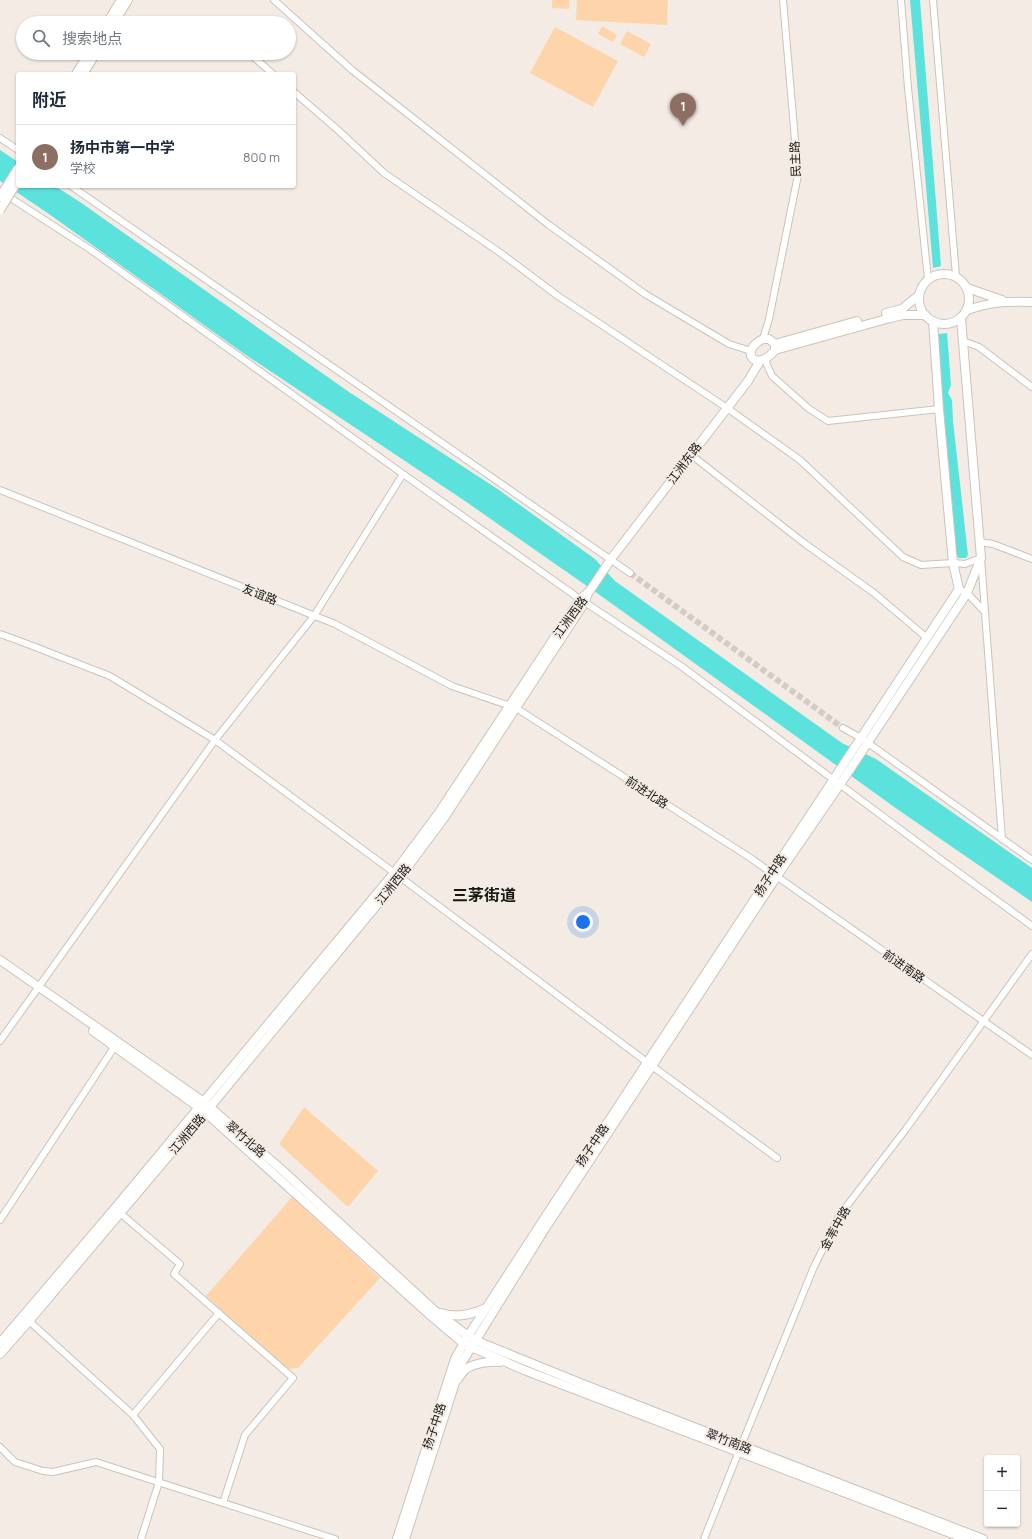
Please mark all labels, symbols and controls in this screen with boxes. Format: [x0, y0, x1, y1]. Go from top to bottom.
search box [16, 16, 296, 60]
icon: search [30, 27, 52, 49]
text: 搜索地点 [62, 28, 122, 49]
text: 附近 [32, 88, 66, 111]
pin: 1 [670, 93, 696, 126]
text: 扬中市第一中学 [70, 137, 175, 158]
street label: 民主路 [786, 141, 804, 177]
text: 1 [42, 148, 48, 166]
text: 800 m [243, 148, 280, 166]
text: 学校 [70, 159, 96, 177]
street label: 江洲东路 [663, 439, 705, 487]
street label: 友谊路 [240, 579, 280, 609]
street label: 江洲西路 [549, 593, 591, 641]
street label: 前进北路 [622, 772, 672, 812]
street label: 扬子中路 [750, 850, 790, 900]
street label: 江洲西路 [371, 860, 415, 908]
district label: 三茅街道 [452, 884, 516, 906]
your location [573, 912, 593, 932]
street label: 前进南路 [879, 945, 929, 987]
street label: 江洲西路 [165, 1110, 209, 1158]
street label: 翠竹北路 [222, 1117, 270, 1161]
street label: 扬子中路 [572, 1120, 612, 1170]
street label: 金苇中路 [816, 1203, 854, 1253]
street label: 扬子中路 [418, 1401, 450, 1451]
street label: 翠竹南路 [704, 1424, 754, 1458]
map controls [984, 1455, 1020, 1527]
button: + [984, 1455, 1020, 1491]
button: − [984, 1491, 1020, 1527]

